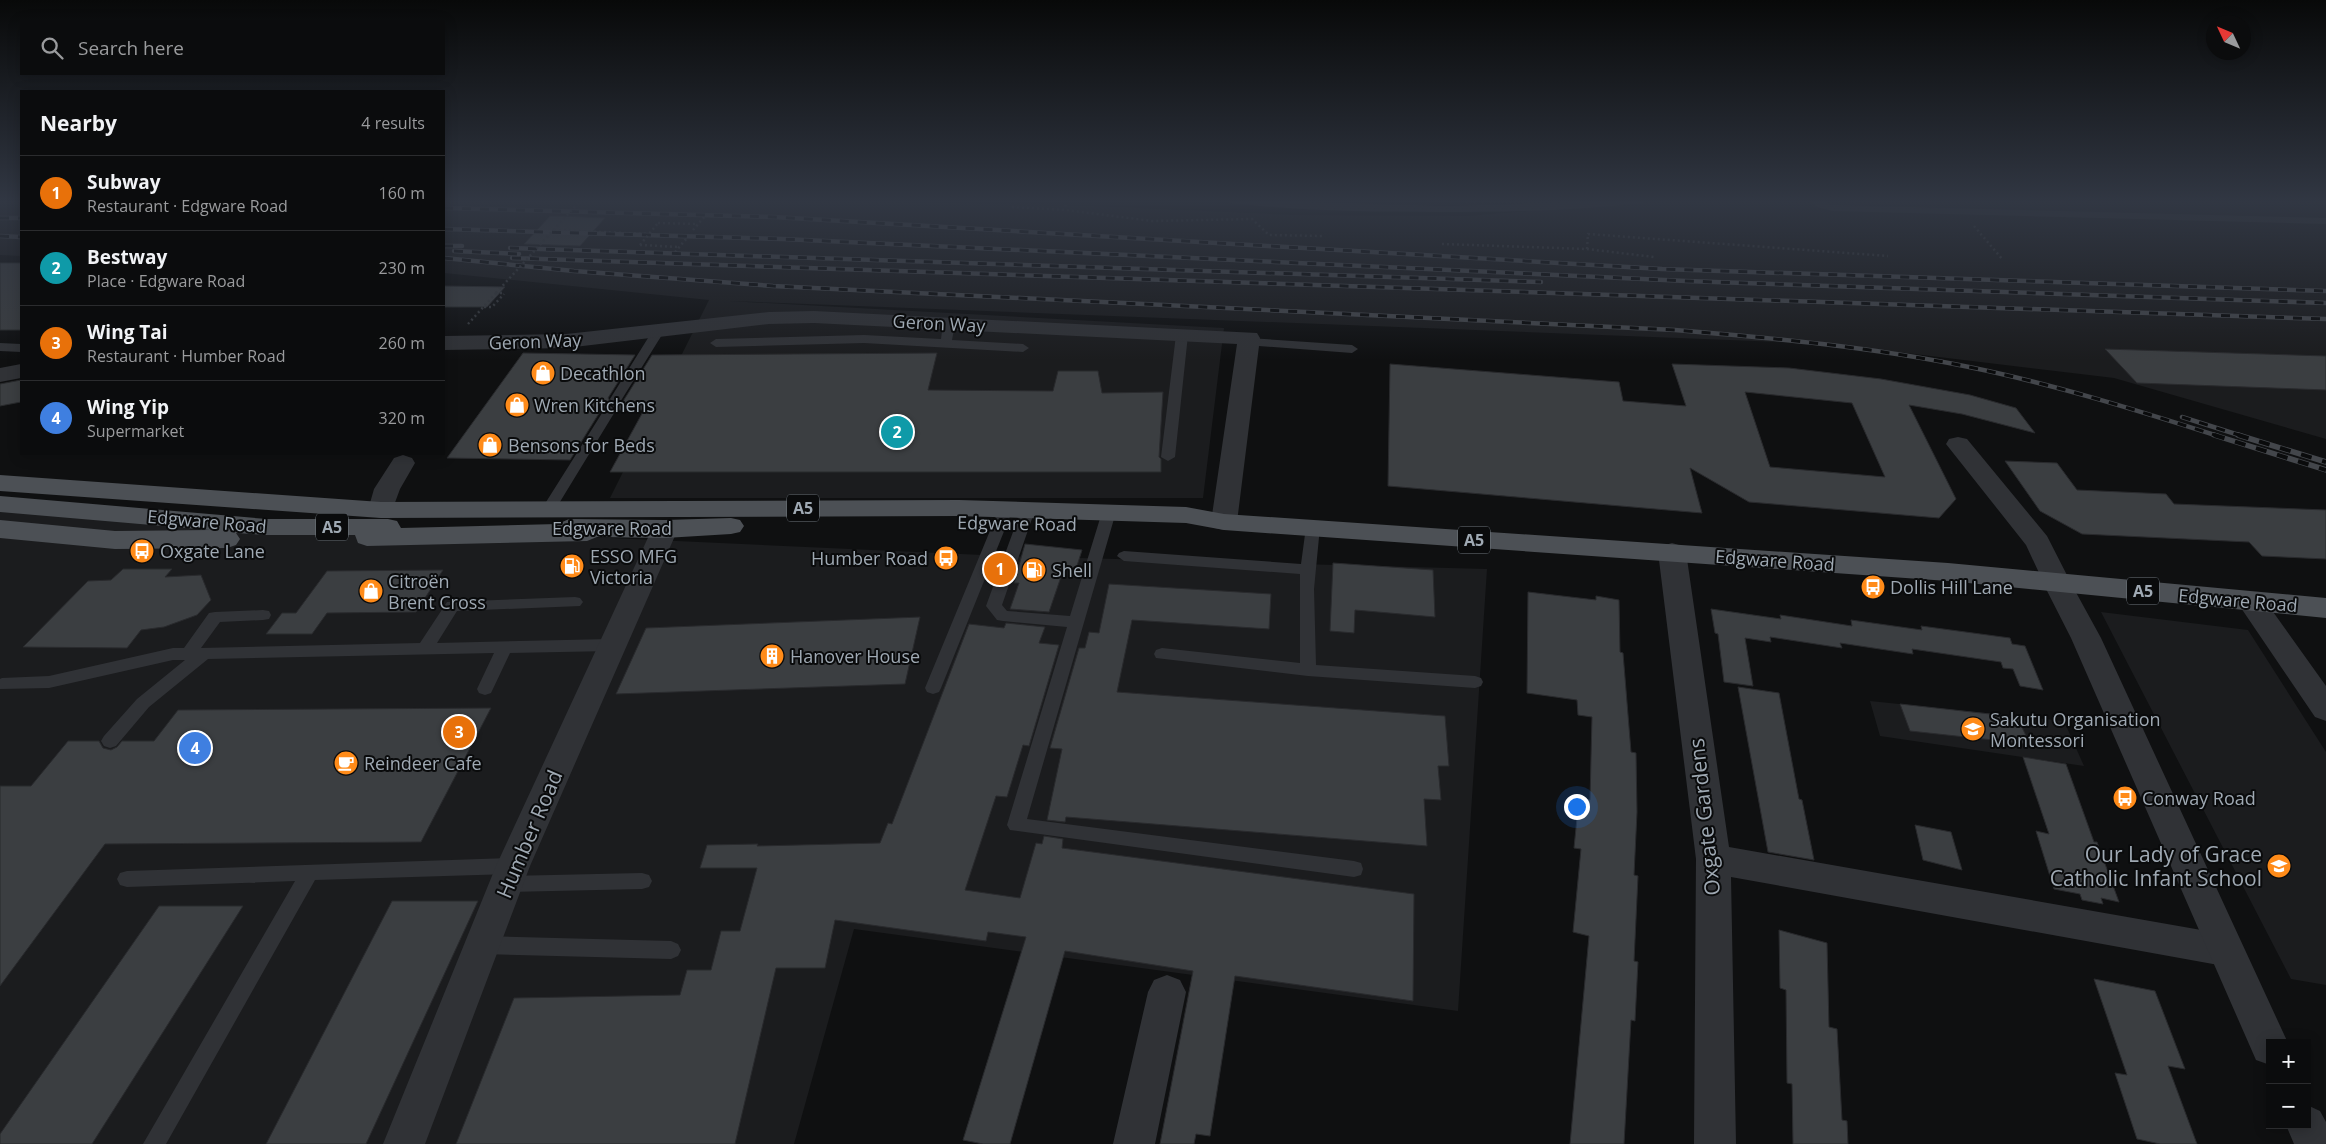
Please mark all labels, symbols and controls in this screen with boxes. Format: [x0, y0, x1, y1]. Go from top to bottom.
north arrow [2206, 15, 2251, 60]
search box [20, 20, 445, 75]
icon: search [38, 34, 66, 62]
text: Search here [78, 35, 184, 61]
text: Nearby [40, 109, 117, 137]
text: 4 results [361, 112, 425, 134]
text: Subway [87, 169, 161, 195]
text: 1 [51, 182, 61, 204]
text: 160 m [379, 182, 425, 204]
text: Restaurant · Edgware Road [87, 195, 288, 217]
text: Bestway [87, 244, 167, 270]
text: 2 [51, 257, 61, 279]
text: 230 m [379, 257, 425, 279]
text: Place · Edgware Road [87, 270, 245, 292]
street label: Geron Way [892, 309, 987, 337]
text: Wing Tai [87, 319, 168, 345]
street label: Geron Way [488, 327, 583, 355]
text: 3 [51, 332, 61, 354]
text: 260 m [379, 332, 425, 354]
text: Restaurant · Humber Road [87, 345, 285, 367]
shop icon: Decathlon [530, 360, 556, 386]
place label: Decathlon [560, 361, 646, 385]
shop icon: Wren Kitchens [504, 392, 530, 418]
place label: Wren Kitchens [534, 393, 655, 417]
text: Wing Yip [87, 394, 169, 420]
text: 4 [51, 407, 61, 429]
text: 320 m [379, 407, 425, 429]
pin: 2 [881, 413, 913, 451]
text: Supermarket [87, 420, 184, 442]
shop icon: Bensons for Beds [477, 432, 503, 458]
place label: Bensons for Beds [508, 433, 655, 457]
road number: A5 [787, 494, 819, 522]
street label: Edgware Road [146, 504, 268, 538]
street label: Edgware Road [957, 510, 1077, 536]
road number: A5 [316, 514, 348, 540]
street label: Edgware Road [552, 516, 672, 540]
road number: A5 [1458, 526, 1490, 554]
bus stop icon: Oxgate Lane [129, 538, 155, 564]
place label: Oxgate Lane [160, 539, 265, 563]
place label: ESSO MFG Victoria [590, 544, 677, 589]
street label: Edgware Road [1714, 544, 1836, 576]
bus stop icon: Humber Road [933, 545, 959, 571]
place label: Humber Road [811, 546, 928, 570]
pin: 1 [984, 550, 1016, 588]
fuel station icon: ESSO MFG Victoria [559, 553, 585, 579]
fuel station icon: Shell [1021, 557, 1047, 583]
place label: Shell [1052, 558, 1092, 582]
place label: Citroën Brent Cross [388, 569, 486, 614]
bus stop icon: Dollis Hill Lane [1860, 574, 1886, 600]
place label: Dollis Hill Lane [1890, 575, 2013, 599]
shop icon: Citroën Brent Cross [358, 578, 384, 604]
road number: A5 [2127, 578, 2159, 604]
street label: Edgware Road [2177, 583, 2299, 617]
building icon: Hanover House [759, 643, 785, 669]
place label: Hanover House [790, 644, 920, 668]
place label: Sakutu Organisation Montessori [1990, 707, 2161, 752]
pin: 3 [443, 713, 475, 751]
school or university icon: Sakutu Organisation Montessori [1960, 716, 1986, 742]
pin: 4 [179, 729, 211, 767]
street label: Oxgate Gardens [1682, 737, 1726, 897]
cafe icon: Reindeer Cafe [333, 750, 359, 776]
place label: Reindeer Cafe [364, 751, 482, 775]
street label: Humber Road [489, 766, 569, 902]
bus stop icon: Conway Road [2112, 785, 2138, 811]
place label: Conway Road [2142, 786, 2256, 810]
your location [1564, 794, 1590, 820]
place label: Our Lady of Grace Catholic Infant School [2050, 840, 2262, 892]
school or university icon: Our Lady of Grace Catholic Infant School [2266, 853, 2292, 879]
map controls [2266, 1039, 2311, 1129]
button: + [2266, 1039, 2311, 1084]
button: − [2266, 1084, 2311, 1129]

